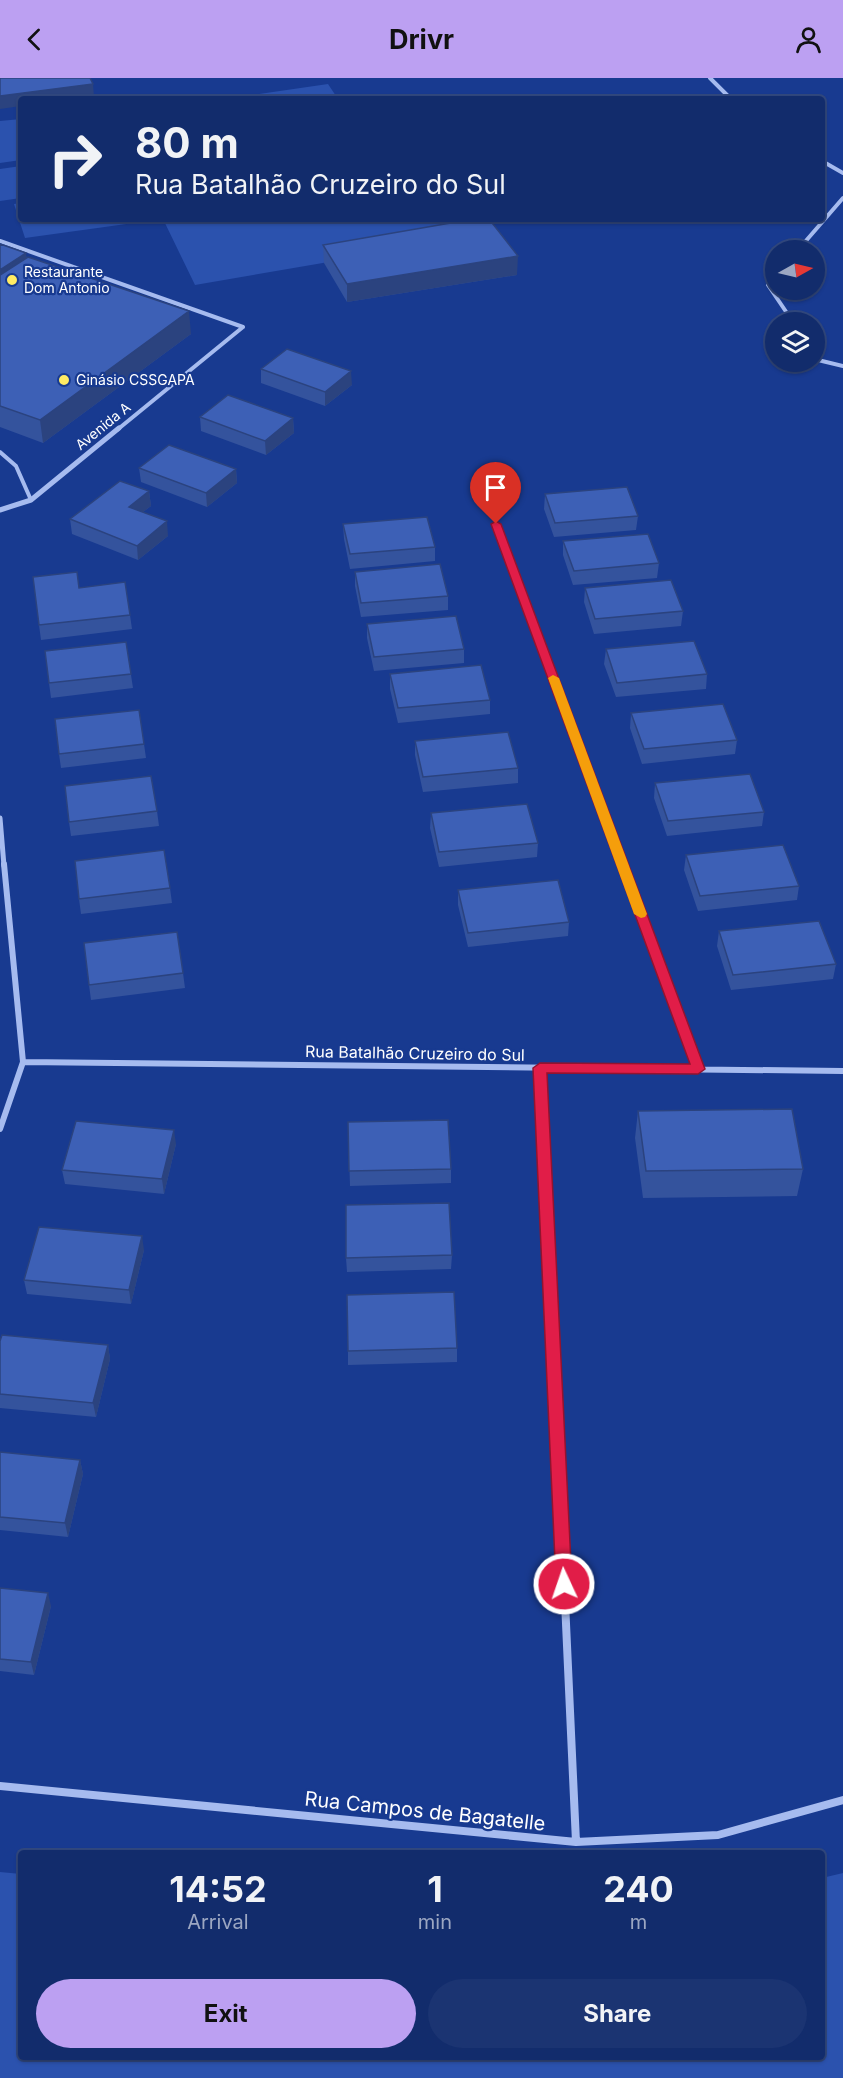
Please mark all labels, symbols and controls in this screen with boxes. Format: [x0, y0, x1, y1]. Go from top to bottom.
icon: back [18, 23, 51, 56]
text: Drivr [389, 23, 454, 56]
icon: person [792, 23, 825, 56]
text: 80 m [135, 117, 239, 168]
icon: right [36, 120, 114, 198]
text: Rua Batalhão Cruzeiro do Sul [135, 168, 506, 201]
north arrow [765, 240, 825, 300]
map controls [765, 240, 825, 372]
place label: Restaurante Dom Antonio [24, 263, 110, 296]
marker: Restaurante Dom Antonio [5, 273, 19, 287]
button: layers [765, 312, 825, 372]
place label: Ginásio CSSGAPA [76, 371, 195, 388]
marker: Ginásio CSSGAPA [57, 373, 71, 387]
street label: Avenida A [72, 398, 134, 453]
pin [470, 462, 521, 524]
icon: arrive [479, 471, 512, 504]
street label: Rua Batalhão Cruzeiro do Sul [305, 1041, 525, 1065]
position arrow [532, 1552, 596, 1616]
street label: Rua Campos de Bagatelle [303, 1786, 547, 1836]
text: 14:52 [169, 1867, 267, 1911]
text: 1 [427, 1867, 443, 1911]
text: 240 [603, 1867, 674, 1911]
text: Arrival [187, 1910, 249, 1934]
text: min [418, 1910, 452, 1934]
text: m [630, 1910, 647, 1934]
button: Exit [36, 1979, 416, 2048]
button: Share [428, 1979, 807, 2048]

